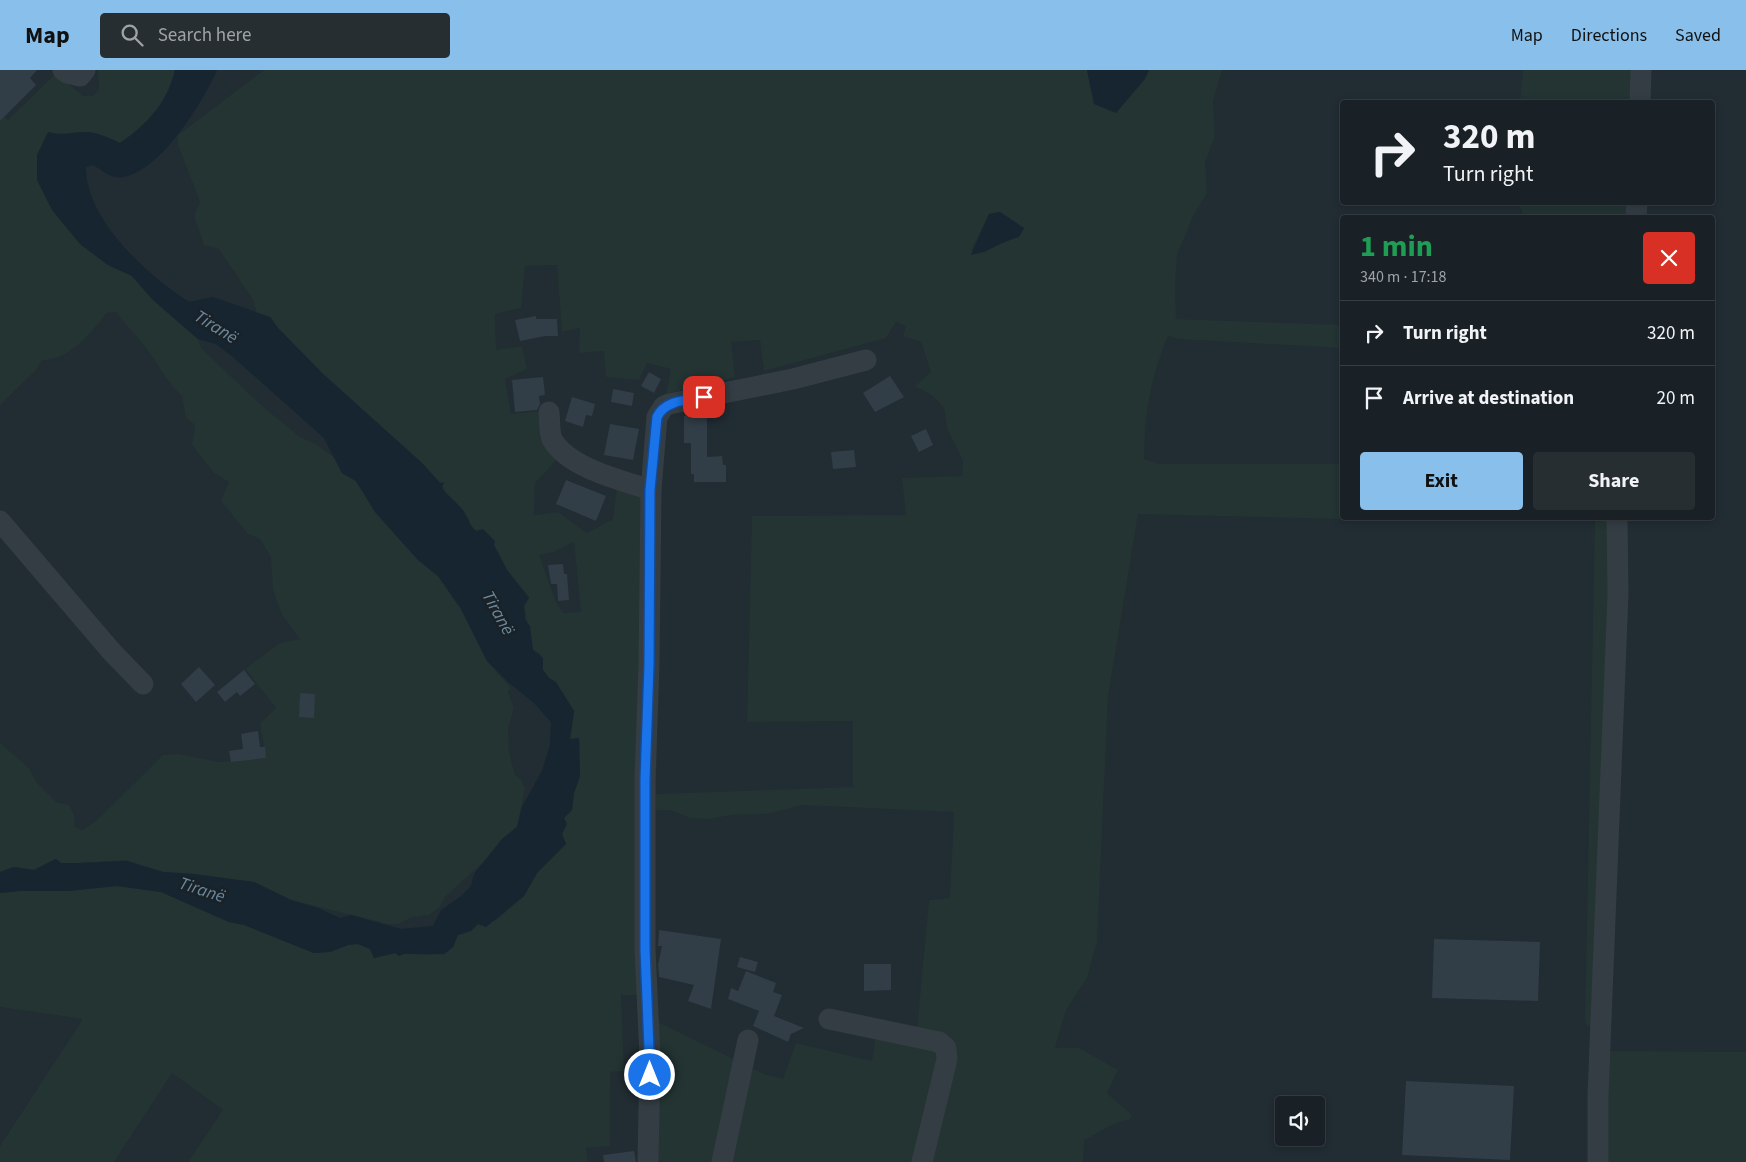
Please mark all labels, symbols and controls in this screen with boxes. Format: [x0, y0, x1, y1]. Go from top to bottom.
search box [100, 13, 450, 58]
text: Map [25, 18, 70, 53]
icon: search [118, 21, 146, 49]
text: Search here [158, 22, 251, 49]
text: Map [1511, 23, 1543, 48]
text: Directions [1571, 23, 1647, 48]
text: Saved [1675, 23, 1721, 48]
text: 320 m [1443, 112, 1535, 162]
icon: right [1360, 120, 1425, 185]
text: Turn right [1443, 158, 1533, 190]
text: 1 min [1360, 225, 1433, 268]
button: close [1643, 232, 1695, 284]
text: 340 m · 17:18 [1360, 266, 1447, 288]
water label: Tiranë [189, 304, 243, 350]
icon: right [1360, 319, 1388, 347]
text: Turn right [1403, 320, 1487, 347]
text: 320 m [1647, 320, 1695, 347]
pin [683, 376, 725, 418]
icon: arrive [690, 383, 718, 411]
icon: arrive [1360, 384, 1388, 412]
text: Arrive at destination [1403, 385, 1574, 412]
text: 20 m [1657, 385, 1695, 412]
button: Exit [1360, 452, 1523, 510]
button: Share [1533, 452, 1695, 510]
water label: Tiranë [476, 586, 521, 640]
water label: Tiranë [176, 871, 229, 909]
position arrow [623, 1048, 675, 1100]
map controls [1275, 1096, 1325, 1146]
button: sound [1275, 1096, 1325, 1146]

